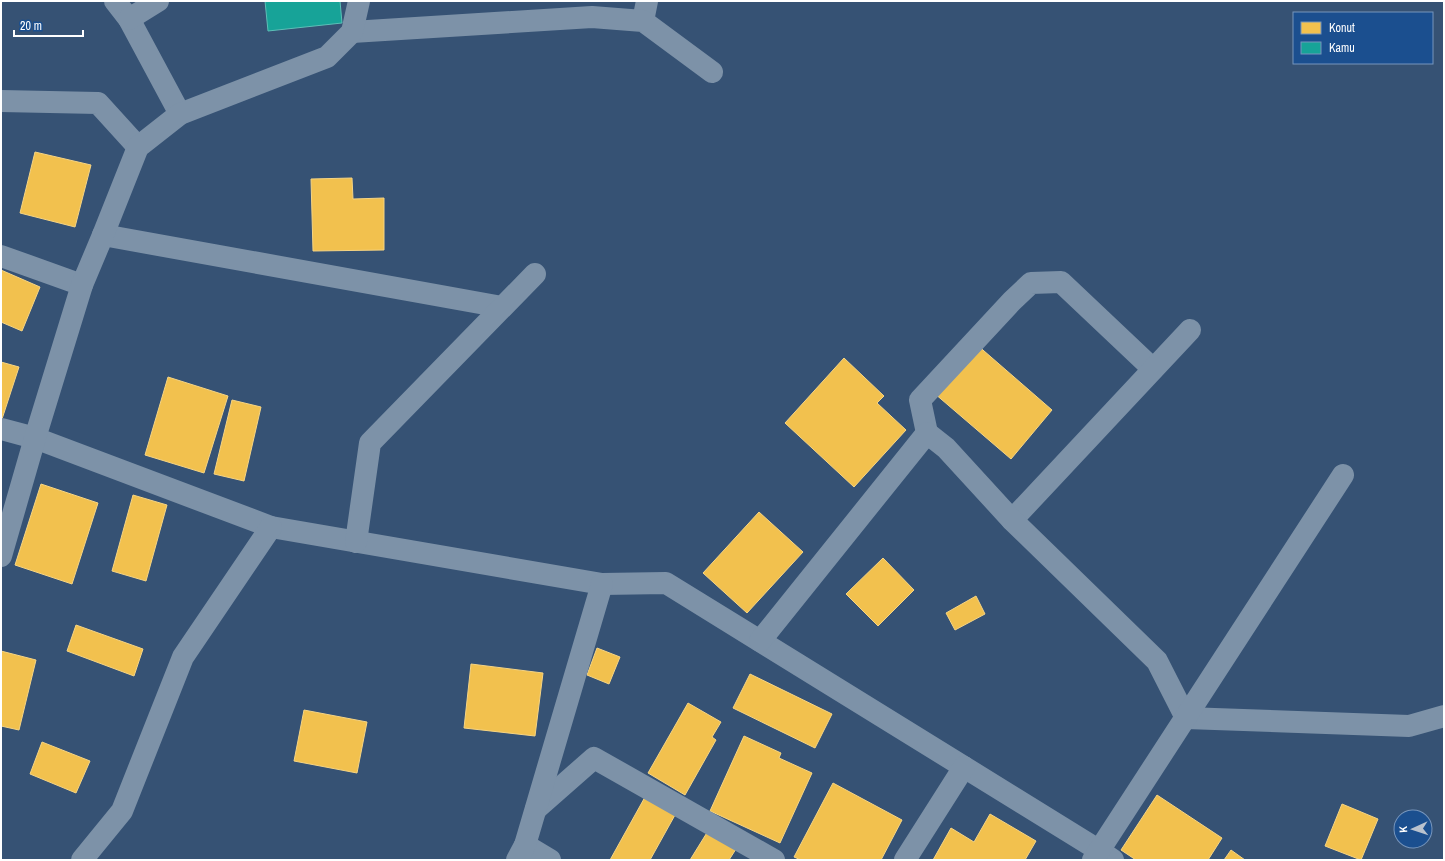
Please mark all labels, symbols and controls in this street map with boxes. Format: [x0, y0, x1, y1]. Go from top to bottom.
scale bar [14, 12, 83, 38]
legend [1293, 12, 1433, 64]
text: 20 m [20, 18, 42, 34]
text: Konut [1329, 20, 1355, 36]
text: Kamu [1329, 40, 1355, 56]
north arrow [1393, 809, 1433, 849]
text: K [1396, 825, 1410, 833]

